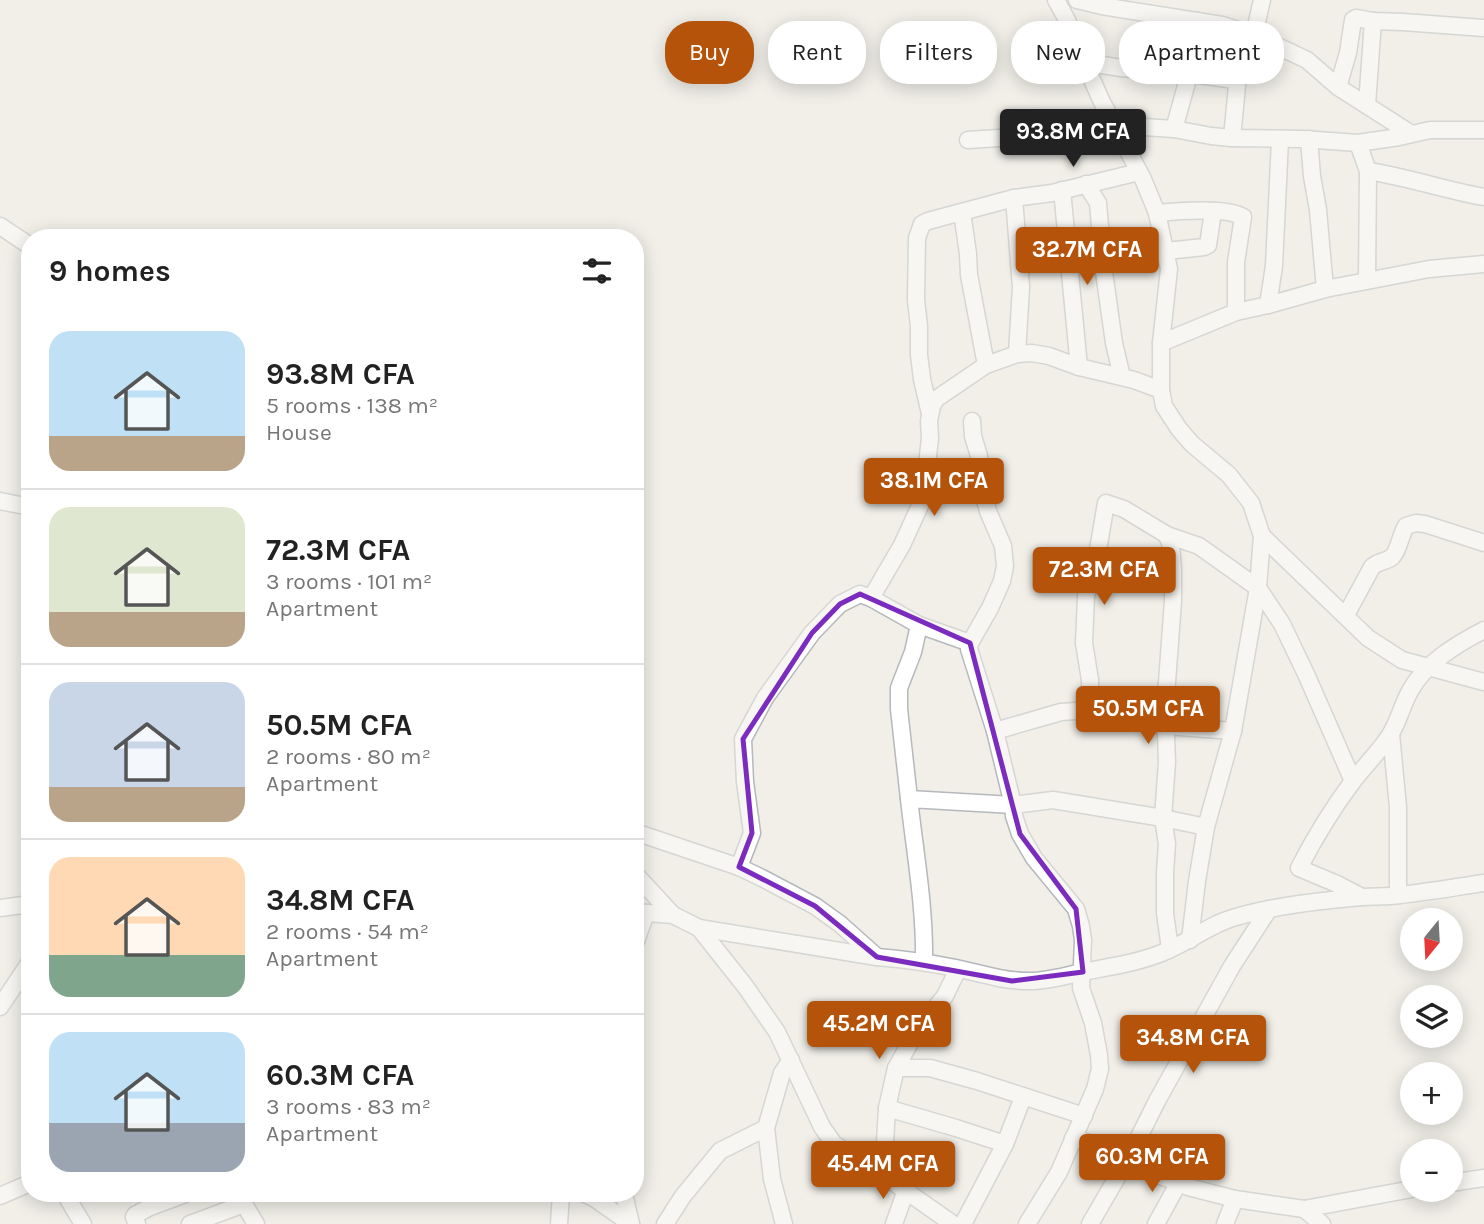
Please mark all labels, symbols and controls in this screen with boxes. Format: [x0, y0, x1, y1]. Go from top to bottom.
chip: Buy [665, 21, 754, 84]
chip: Rent [768, 21, 866, 84]
chip: Filters [880, 21, 997, 84]
chip: New [1011, 21, 1105, 84]
chip: Apartment [1119, 21, 1284, 84]
pin: 93.8M CFA [993, 110, 1153, 169]
text: 93.8M CFA [1016, 118, 1130, 145]
pin: 32.7M CFA [1007, 228, 1167, 287]
text: 32.7M CFA [1032, 236, 1142, 263]
icon: filters [578, 252, 616, 290]
text: 9 homes [49, 253, 171, 289]
text: 93.8M CFA [266, 356, 415, 392]
icon: home [105, 359, 189, 443]
text: 5 rooms · 138 m² [266, 392, 438, 419]
text: House [266, 419, 332, 446]
pin: 38.1M CFA [854, 458, 1014, 518]
text: 38.1M CFA [880, 467, 988, 494]
text: 72.3M CFA [266, 532, 410, 568]
icon: home [105, 535, 189, 619]
pin: 72.3M CFA [1024, 548, 1184, 607]
text: 72.3M CFA [1049, 556, 1159, 583]
text: 3 rooms · 101 m² [266, 568, 432, 595]
text: Apartment [266, 595, 378, 622]
pin: 50.5M CFA [1068, 686, 1228, 746]
text: 50.5M CFA [1092, 695, 1204, 722]
text: 50.5M CFA [266, 707, 412, 743]
icon: home [105, 710, 189, 794]
text: 2 rooms · 80 m² [266, 743, 431, 770]
text: Apartment [266, 770, 378, 797]
text: 34.8M CFA [266, 882, 414, 918]
icon: home [105, 885, 189, 969]
north arrow [1400, 908, 1463, 971]
map controls [1400, 908, 1463, 1202]
text: 2 rooms · 54 m² [266, 918, 429, 945]
text: Apartment [266, 945, 378, 972]
button: layers [1400, 985, 1463, 1048]
pin: 45.2M CFA [799, 1002, 959, 1061]
text: 45.2M CFA [823, 1010, 935, 1037]
pin: 34.8M CFA [1113, 1016, 1273, 1075]
text: 34.8M CFA [1136, 1024, 1250, 1051]
text: 60.3M CFA [266, 1057, 414, 1093]
icon: home [105, 1060, 189, 1144]
button: + [1400, 1062, 1463, 1125]
text: 3 rooms · 83 m² [266, 1093, 431, 1120]
text: Apartment [266, 1120, 378, 1147]
pin: 60.3M CFA [1072, 1134, 1232, 1194]
button: − [1400, 1139, 1463, 1202]
pin: 45.4M CFA [803, 1142, 963, 1201]
text: 60.3M CFA [1095, 1143, 1209, 1170]
text: 45.4M CFA [827, 1150, 939, 1177]

